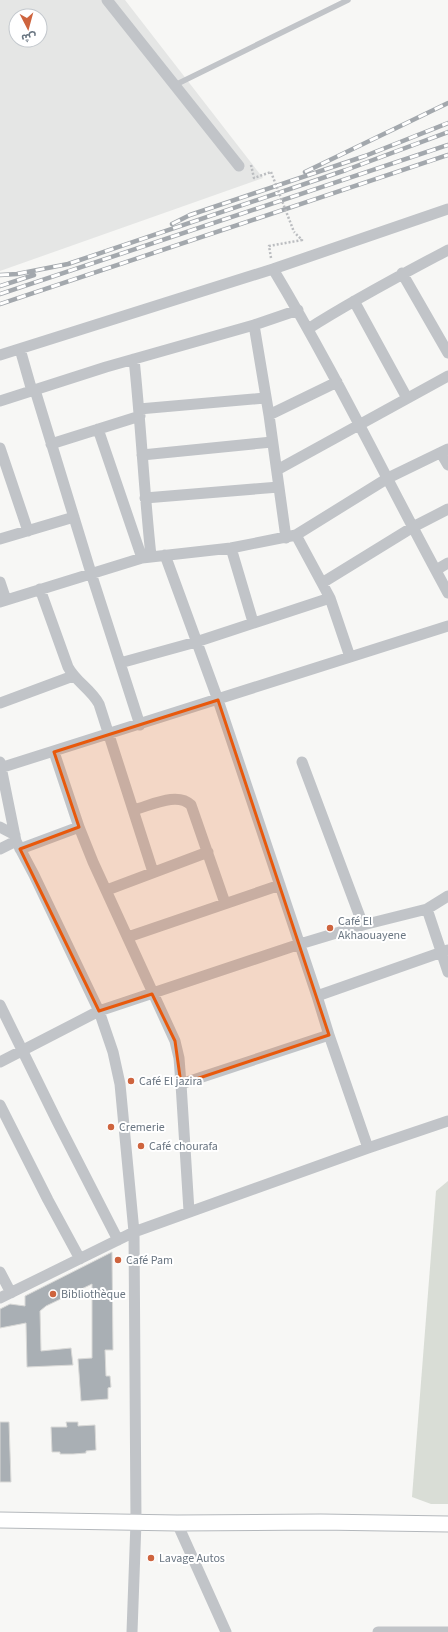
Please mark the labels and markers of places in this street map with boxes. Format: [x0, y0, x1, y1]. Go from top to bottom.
place label: Café El Akhaouayene [338, 913, 406, 944]
marker: Café El Akhaouayene [325, 923, 335, 933]
place label: Café El jazira [139, 1073, 202, 1090]
marker: Café El jazira [126, 1076, 136, 1086]
place label: Cremerie [119, 1119, 165, 1136]
marker: Cremerie [106, 1122, 116, 1132]
place label: Café chourafa [149, 1138, 218, 1155]
marker: Café chourafa [136, 1141, 146, 1151]
place label: Café Pam [126, 1252, 173, 1269]
marker: Café Pam [113, 1255, 123, 1265]
place label: Bibliothèque [61, 1286, 126, 1303]
marker: Bibliothèque [48, 1289, 58, 1299]
place label: Lavage Autos [159, 1550, 225, 1567]
marker: Lavage Autos [146, 1553, 156, 1563]

